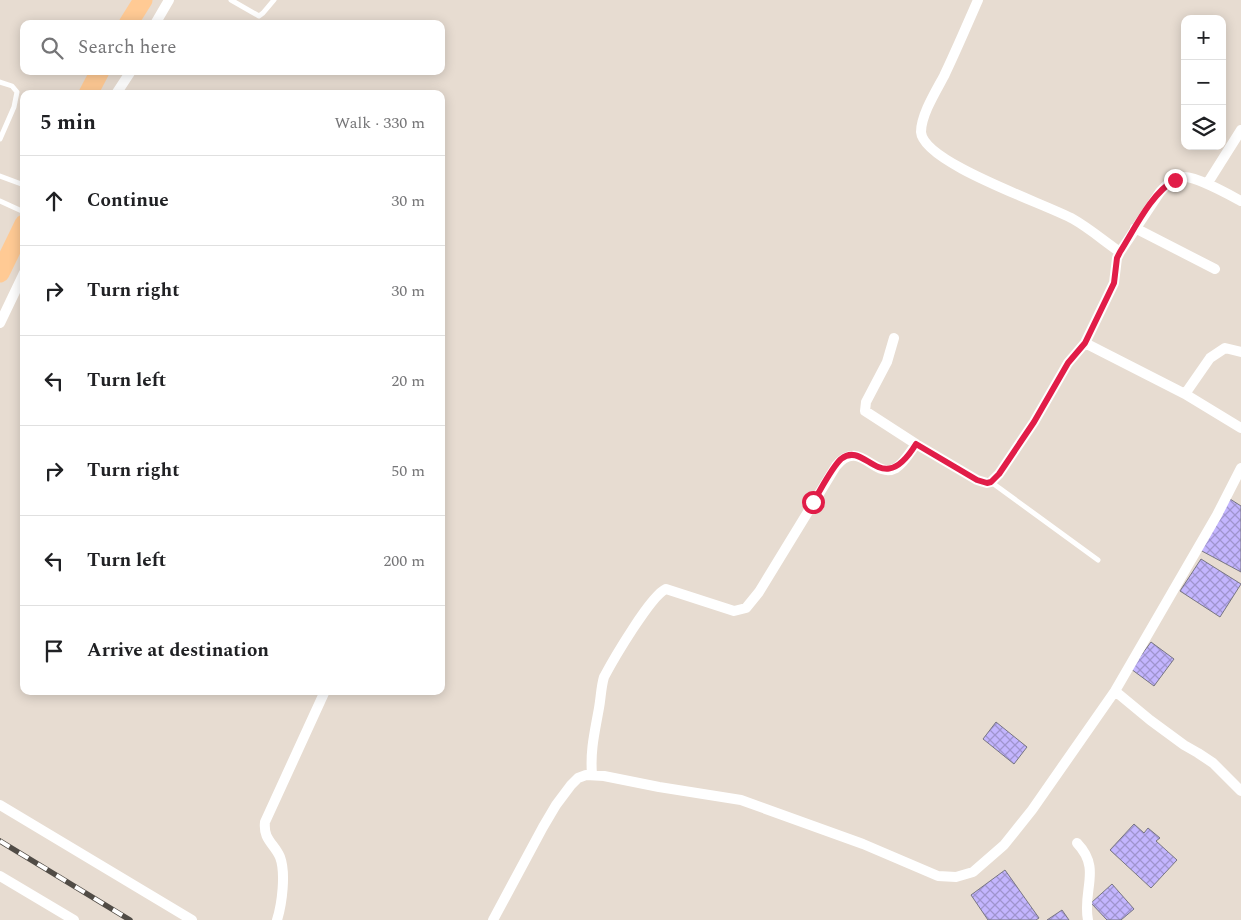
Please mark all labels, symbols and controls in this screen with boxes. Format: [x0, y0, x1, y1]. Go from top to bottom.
map controls [1181, 15, 1226, 150]
button: + [1181, 15, 1226, 60]
search box [20, 20, 445, 75]
text: Search here [78, 33, 177, 62]
icon: search [38, 34, 66, 62]
button: − [1181, 60, 1226, 105]
button: layers [1181, 105, 1226, 150]
text: 5 min [40, 107, 96, 139]
text: Walk · 330 m [334, 111, 425, 135]
route end [1164, 169, 1187, 192]
text: Continue [87, 186, 169, 215]
icon: ahead [40, 187, 68, 215]
text: 30 m [391, 189, 425, 213]
text: Turn right [87, 276, 180, 305]
icon: right [40, 277, 68, 305]
text: 30 m [391, 279, 425, 303]
text: Turn left [87, 366, 166, 395]
icon: left [40, 367, 68, 395]
text: 20 m [391, 369, 425, 393]
text: Turn right [87, 456, 180, 485]
icon: right [40, 457, 68, 485]
text: 50 m [391, 459, 425, 483]
route start [802, 491, 825, 514]
text: Turn left [87, 546, 166, 575]
icon: left [40, 547, 68, 575]
text: 200 m [383, 549, 425, 573]
text: Arrive at destination [87, 636, 269, 665]
icon: arrive [40, 637, 68, 665]

